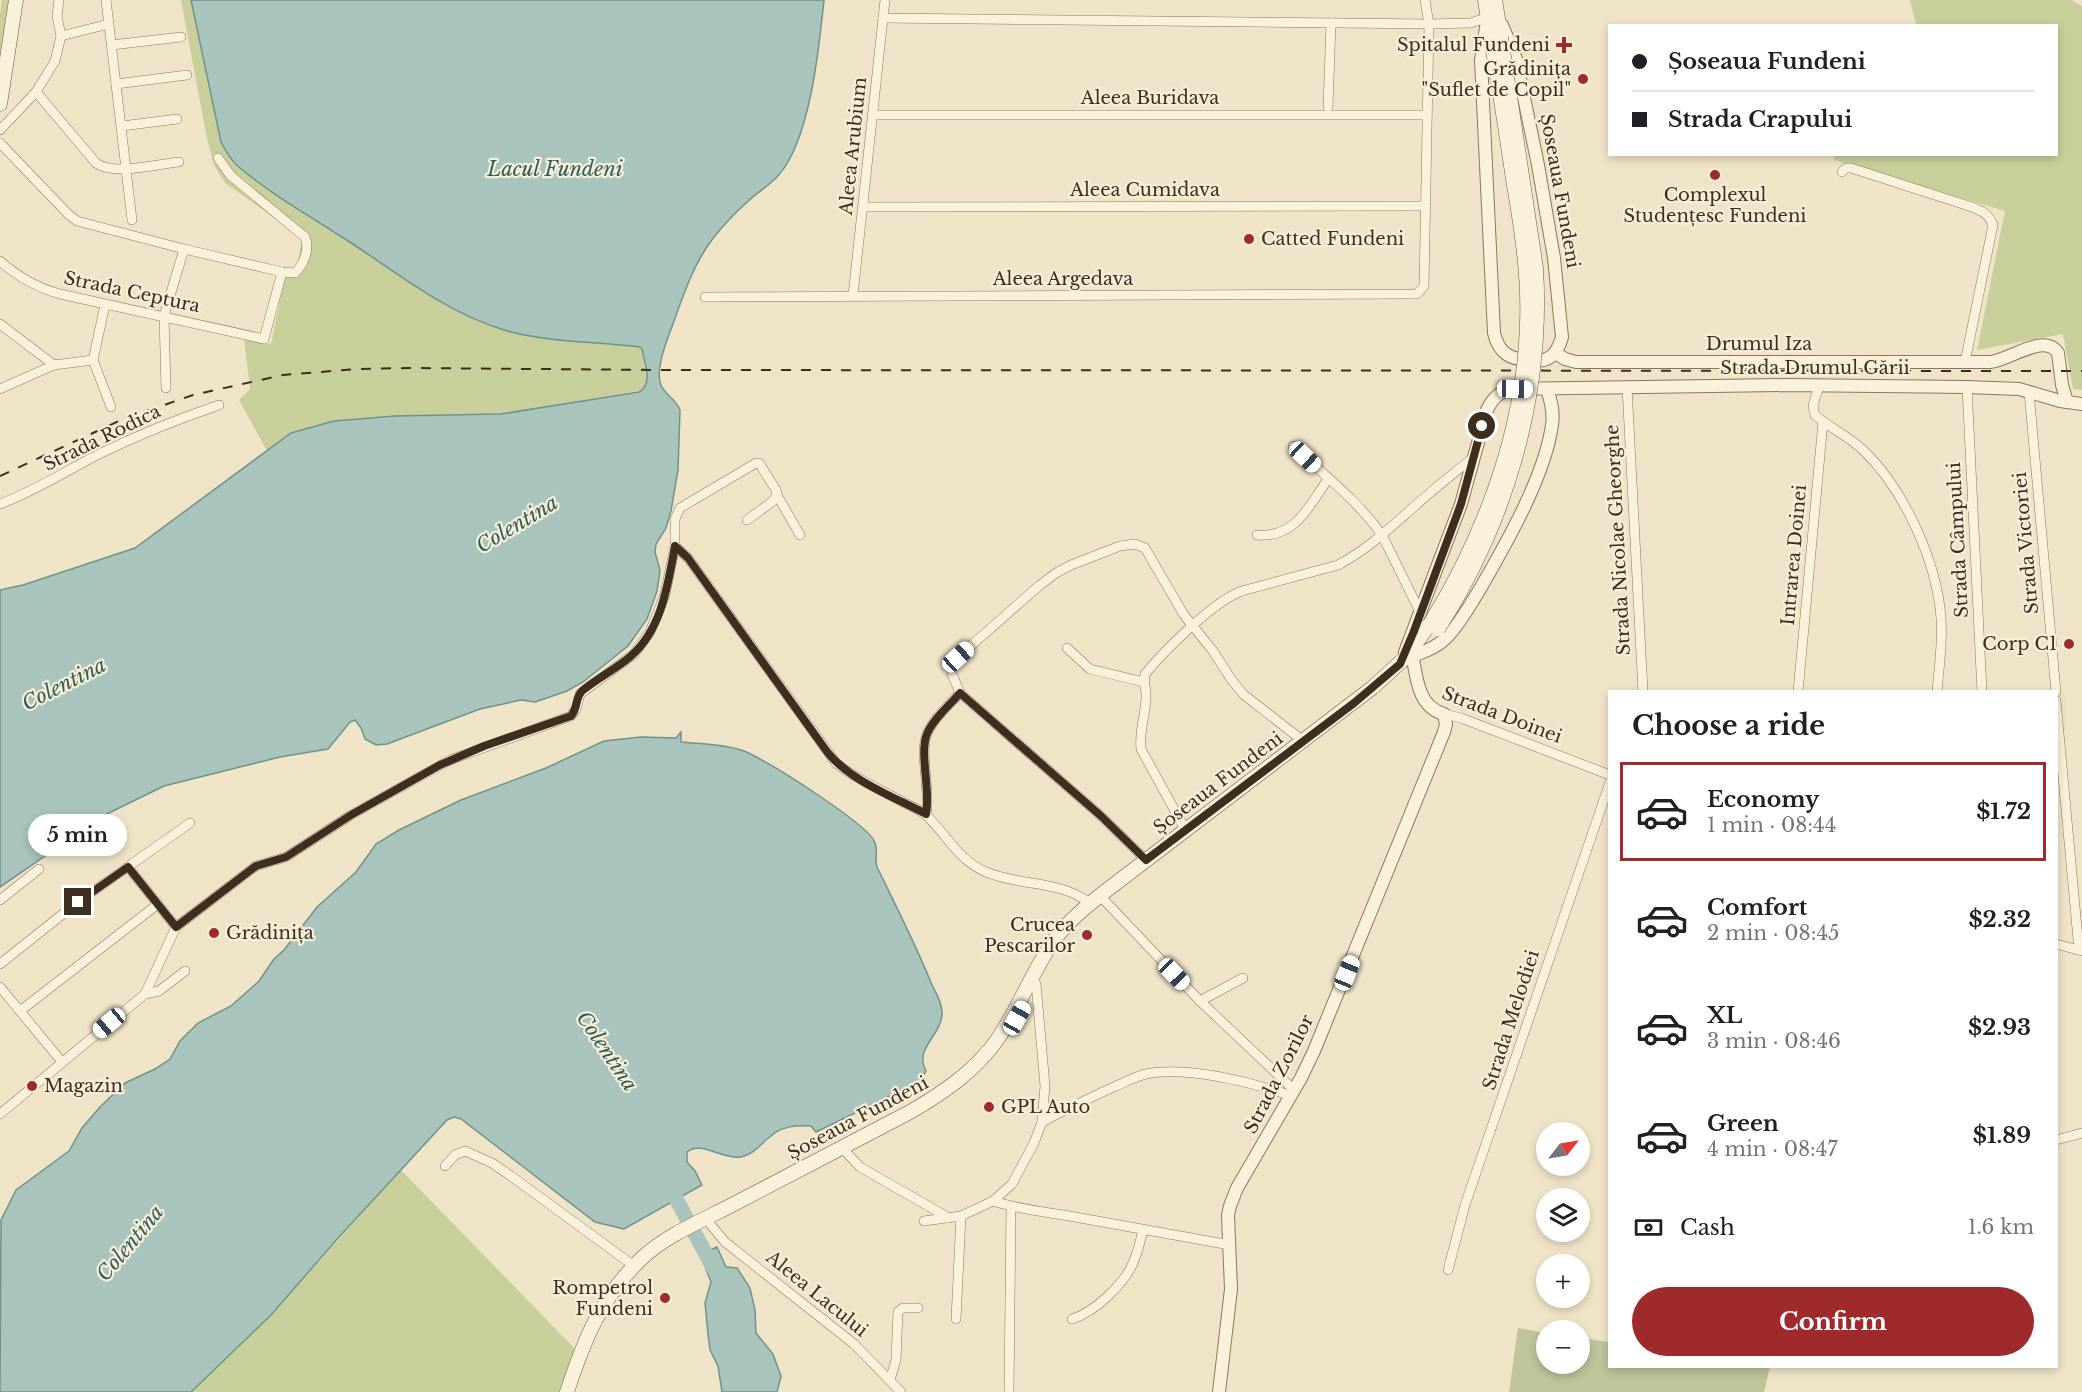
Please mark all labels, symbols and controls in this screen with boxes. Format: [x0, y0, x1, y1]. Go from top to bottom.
place label: Spitalul Fundeni [1397, 34, 1550, 56]
marker: Spitalul Fundeni [1555, 36, 1573, 54]
text: Șoseaua Fundeni [1668, 48, 1866, 75]
place label: Grădinița "Suflet de Copil" [1422, 58, 1571, 101]
marker: Grădinița "Suflet de Copil" [1576, 72, 1590, 86]
street label: Aleea Arubium [835, 76, 871, 217]
street label: Aleea Buridava [1080, 87, 1219, 109]
text: Strada Crapului [1668, 106, 1852, 133]
street label: Șoseaua Fundeni [1536, 112, 1584, 270]
water label: Lacul Fundeni [486, 157, 623, 181]
marker: Complexul Studențesc Fundeni [1708, 168, 1722, 182]
street label: Aleea Cumidava [1069, 179, 1220, 201]
place label: Complexul Studențesc Fundeni [1624, 184, 1806, 227]
place label: Catted Fundeni [1261, 228, 1404, 250]
marker: Catted Fundeni [1242, 232, 1256, 246]
street label: Strada Ceptura [62, 267, 202, 317]
street label: Aleea Argedava [992, 268, 1133, 290]
street label: Drumul Iza [1706, 333, 1812, 355]
street label: Strada Drumul Gării [1720, 357, 1910, 379]
car [1497, 380, 1533, 398]
street label: Strada Rodica [40, 400, 164, 476]
route start [1468, 412, 1495, 439]
street label: Strada Nicolae Gheorghe [1601, 424, 1635, 656]
car [1286, 438, 1324, 476]
street label: Strada Câmpului [1943, 462, 1973, 618]
street label: Strada Victoriei [2009, 471, 2043, 615]
street label: Intrarea Doinei [1777, 484, 1811, 626]
water label: Colentina [472, 490, 562, 558]
place label: Corp C1 [1982, 633, 2057, 655]
marker: Corp C1 [2062, 637, 2076, 651]
car [939, 638, 977, 676]
water label: Colentina [18, 653, 110, 715]
street label: Strada Doinei [1439, 682, 1565, 748]
text: Choose a ride [1632, 709, 1825, 742]
street label: Șoseaua Fundeni [1149, 727, 1287, 839]
icon: car [1635, 785, 1689, 839]
text: Economy [1707, 786, 1819, 813]
text: $1.72 [1976, 798, 2031, 825]
text: 1 min · 08:44 [1707, 813, 1836, 837]
callout: 5 min [28, 815, 128, 857]
text: 5 min [47, 823, 108, 847]
route end [64, 888, 91, 915]
icon: car [1635, 893, 1689, 947]
text: Comfort [1707, 894, 1807, 921]
text: $2.32 [1968, 906, 2031, 933]
place label: Crucea Pescarilor [984, 914, 1075, 957]
text: 2 min · 08:45 [1707, 921, 1839, 945]
place label: Grădinița [226, 922, 314, 944]
marker: Grădinița [207, 926, 221, 940]
marker: Crucea Pescarilor [1080, 928, 1094, 942]
street label: Strada Melodiei [1478, 947, 1544, 1093]
car [1332, 953, 1362, 993]
car [1155, 955, 1193, 993]
car [1000, 998, 1034, 1038]
icon: car [1635, 1001, 1689, 1055]
text: XL [1707, 1002, 1742, 1029]
car [89, 1005, 129, 1041]
water label: Colentina [572, 1007, 642, 1095]
street label: Strada Zorilor [1240, 1010, 1319, 1137]
text: $2.93 [1968, 1014, 2031, 1041]
text: 3 min · 08:46 [1707, 1029, 1841, 1053]
street label: Șoseaua Fundeni [784, 1072, 932, 1164]
place label: Magazin [44, 1075, 123, 1097]
marker: Magazin [25, 1079, 39, 1093]
place label: GPL Auto [1001, 1096, 1090, 1118]
marker: GPL Auto [982, 1100, 996, 1114]
icon: car [1635, 1109, 1689, 1163]
text: Green [1707, 1110, 1779, 1137]
north arrow [1536, 1122, 1590, 1176]
map controls [1536, 1122, 1590, 1374]
text: $1.89 [1973, 1122, 2031, 1149]
text: 4 min · 08:47 [1707, 1137, 1838, 1161]
button: layers [1536, 1188, 1590, 1242]
water label: Colentina [92, 1200, 168, 1286]
icon: cash [1632, 1211, 1665, 1244]
text: Cash [1680, 1214, 1735, 1241]
text: 1.6 km [1968, 1215, 2034, 1239]
street label: Aleea Lacului [761, 1246, 872, 1342]
button: + [1536, 1254, 1590, 1308]
place label: Rompetrol Fundeni [553, 1277, 653, 1320]
button: Confirm [1632, 1287, 2034, 1356]
marker: Rompetrol Fundeni [658, 1291, 672, 1305]
button: − [1536, 1320, 1590, 1374]

